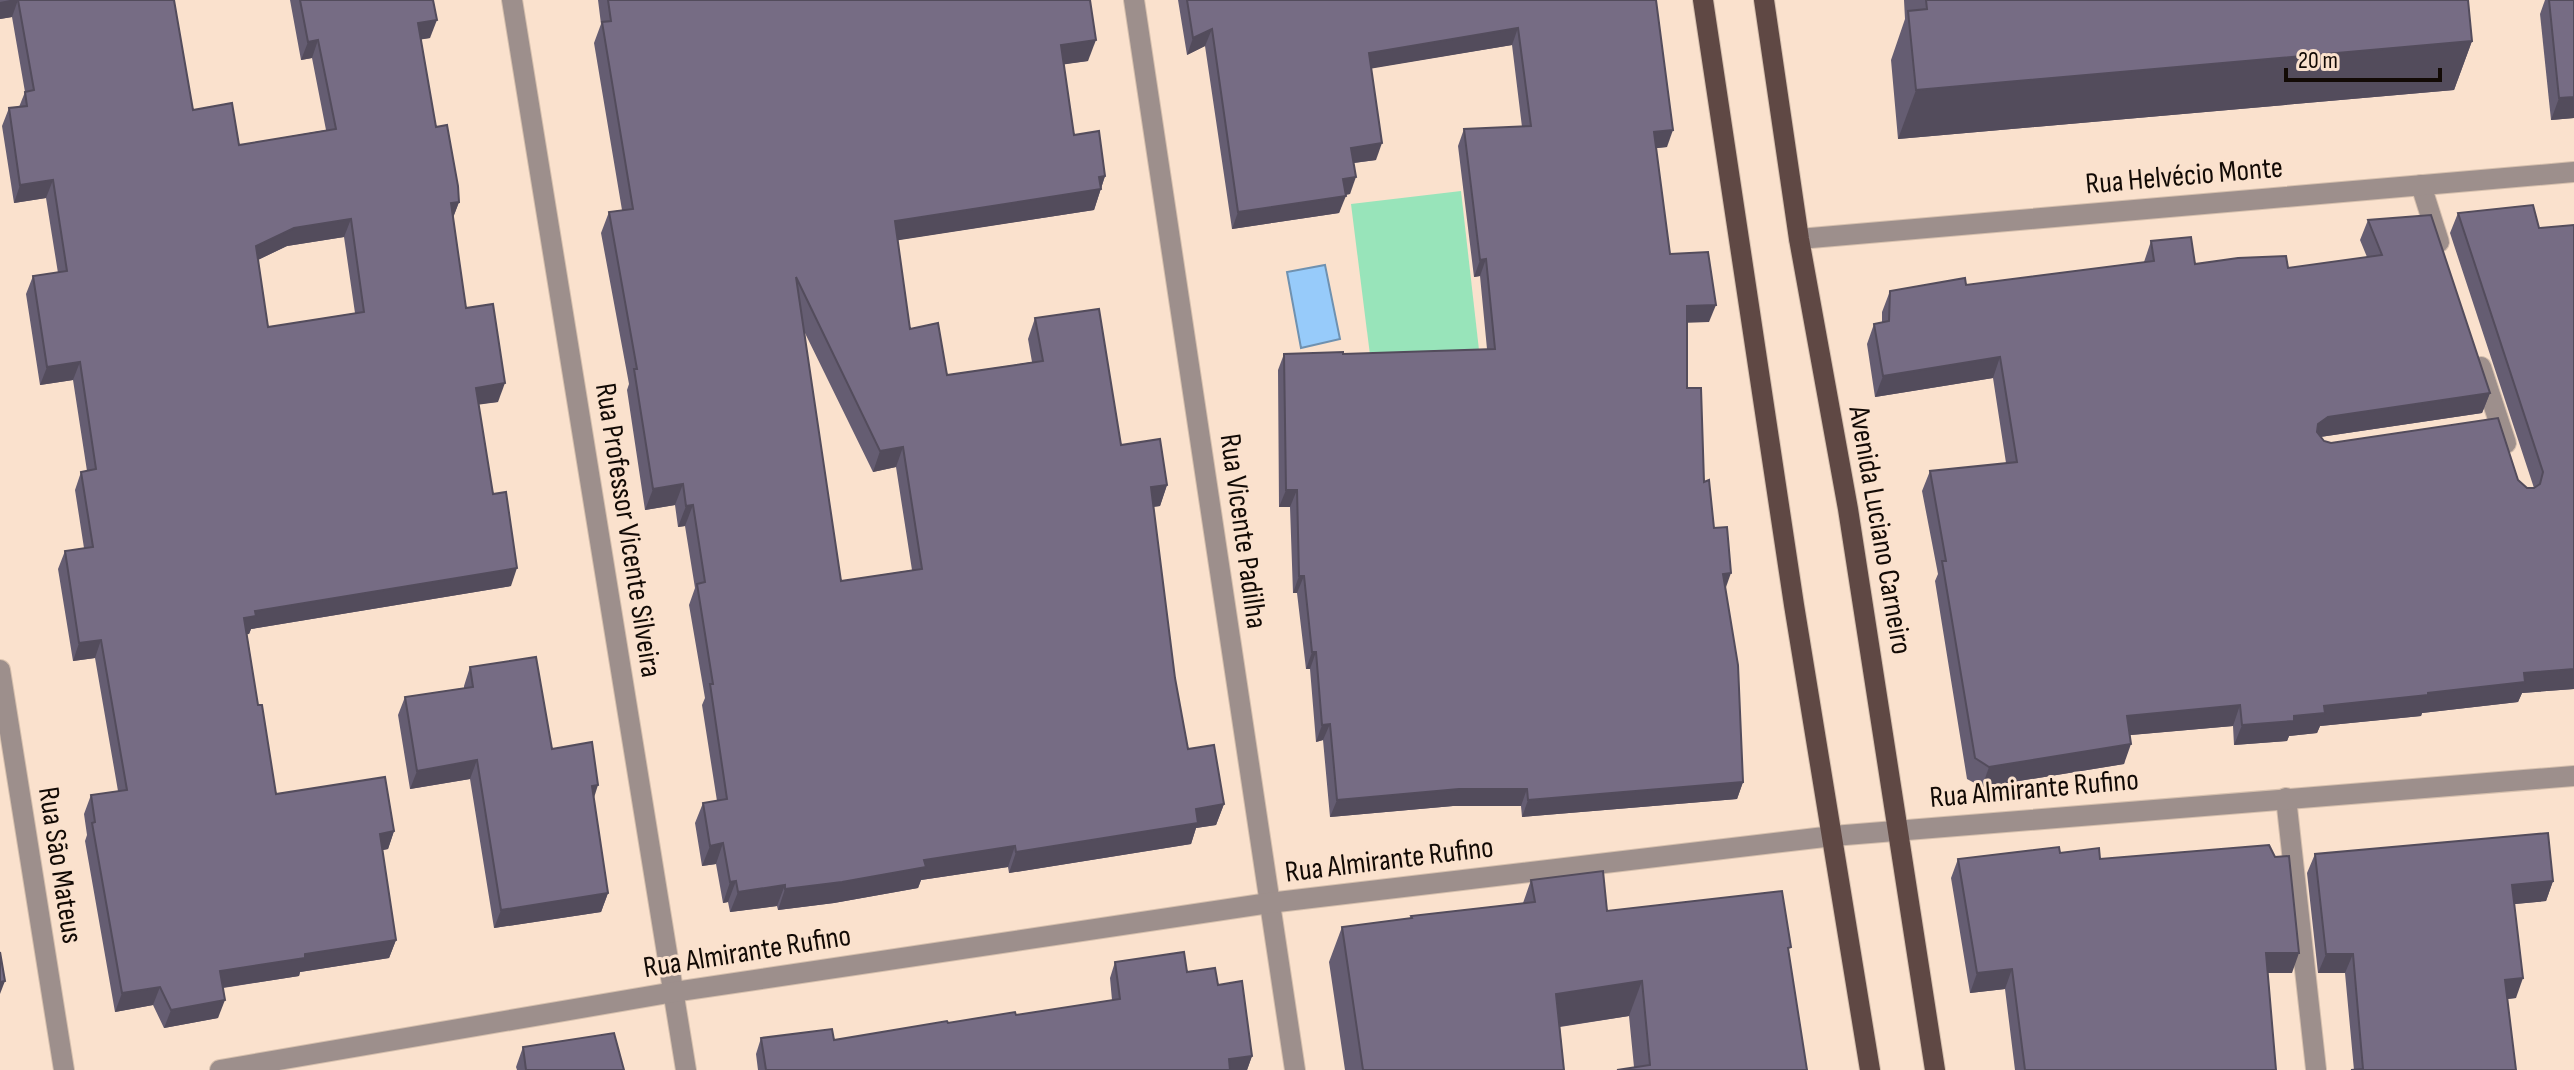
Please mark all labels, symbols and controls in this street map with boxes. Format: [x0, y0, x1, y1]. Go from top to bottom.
scale bar [2286, 32, 2440, 82]
text: 20 m [2298, 46, 2338, 75]
street label: Rua Helvécio Monte [2084, 149, 2284, 203]
street label: Rua Professor Vicente Silveira [587, 380, 669, 680]
street label: Avenida Luciano Carneiro [1840, 402, 1920, 657]
street label: Rua Vicente Padilha [1212, 431, 1275, 631]
street label: Rua Almirante Rufino [1928, 762, 2140, 816]
street label: Rua São Mateus [30, 784, 90, 946]
street label: Rua Almirante Rufino [1283, 829, 1495, 891]
street label: Rua Almirante Rufino [641, 918, 854, 986]

